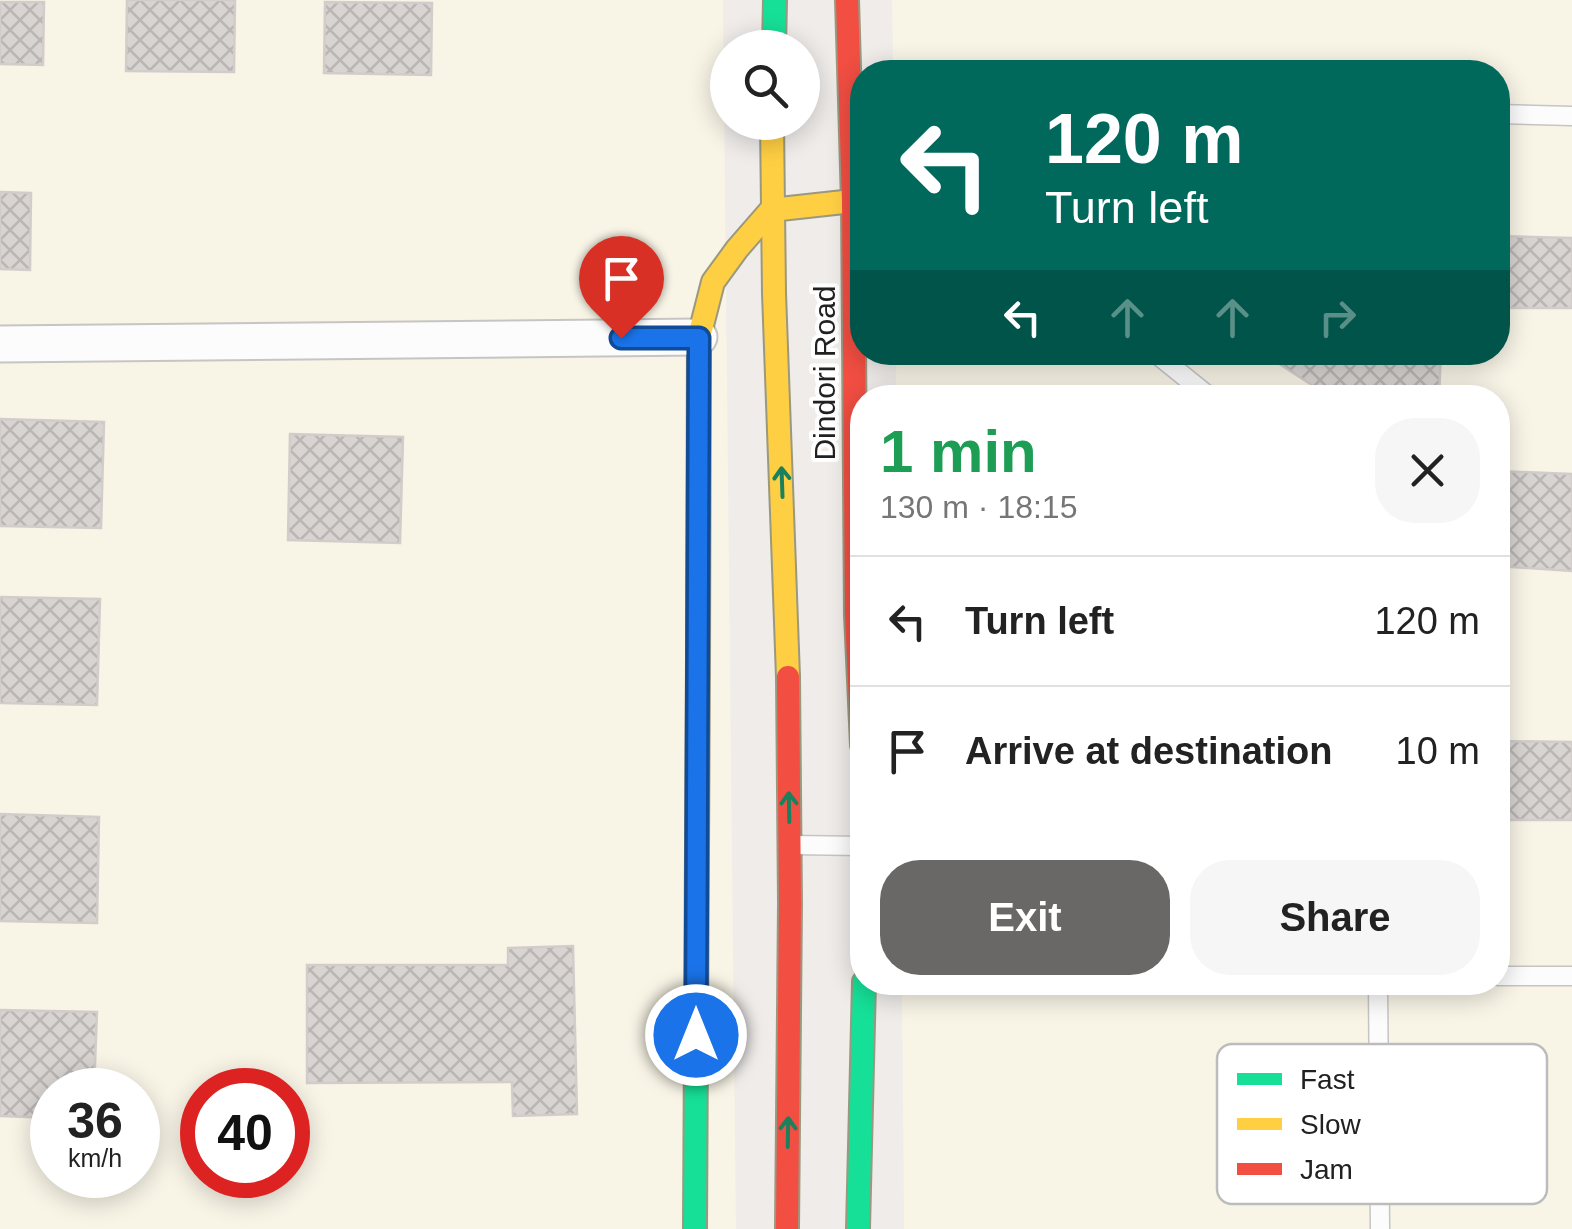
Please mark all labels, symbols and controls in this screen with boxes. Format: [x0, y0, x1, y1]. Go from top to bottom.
map controls [710, 30, 820, 140]
button: search [710, 30, 820, 140]
icon: left [880, 100, 1010, 230]
text: 120 m [1045, 100, 1243, 178]
text: Turn left [1045, 182, 1208, 233]
pin [579, 236, 664, 339]
icon: arrive [594, 251, 649, 306]
street label: Dindori Road [808, 285, 841, 461]
icon: left [995, 290, 1050, 345]
icon: ahead [1100, 290, 1155, 345]
icon: ahead [1205, 290, 1260, 345]
icon: right [1310, 290, 1365, 345]
text: 1 min [880, 418, 1037, 485]
button: close [1375, 418, 1480, 523]
one-way arrow [772, 466, 791, 498]
text: 130 m · 18:15 [880, 489, 1077, 525]
icon: left [880, 594, 935, 649]
text: Turn left [965, 600, 1114, 642]
text: 120 m [1374, 600, 1480, 642]
icon: arrive [880, 724, 935, 779]
text: Arrive at destination [965, 730, 1332, 772]
text: 10 m [1396, 730, 1480, 772]
one-way arrow [780, 791, 798, 824]
button: Exit [880, 860, 1170, 975]
button: Share [1190, 860, 1480, 975]
position arrow [644, 983, 748, 1087]
legend [1217, 1044, 1547, 1204]
text: Fast [1300, 1064, 1355, 1095]
speed limit sign: 40 [180, 1068, 310, 1198]
text: 36 [67, 1093, 123, 1149]
text: Slow [1300, 1109, 1361, 1140]
one-way arrow [779, 1116, 798, 1148]
text: km/h [68, 1144, 122, 1172]
text: Jam [1300, 1154, 1353, 1185]

